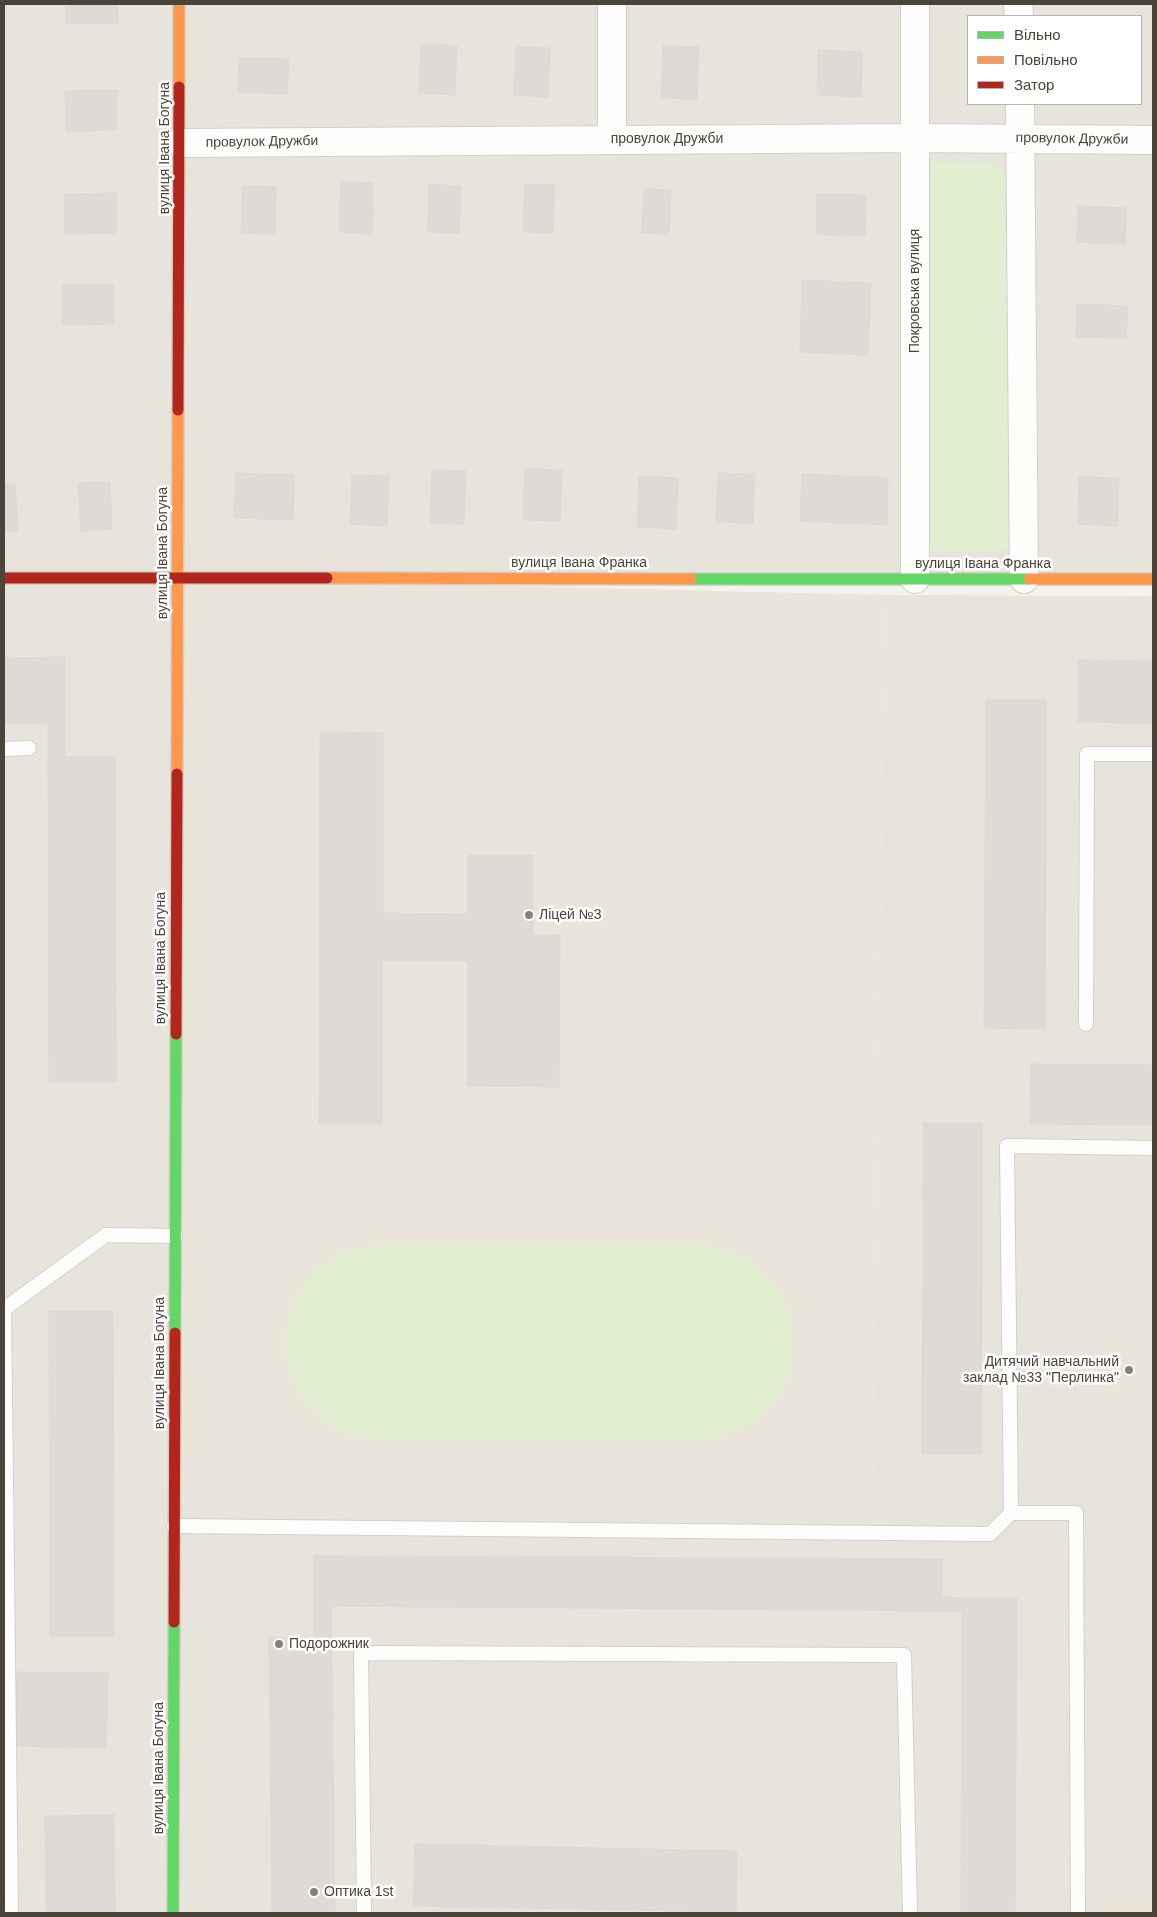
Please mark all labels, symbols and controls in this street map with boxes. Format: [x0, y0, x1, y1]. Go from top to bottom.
legend [967, 15, 1142, 105]
text: Вільно [1014, 26, 1061, 43]
text: Повільно [1014, 51, 1078, 68]
text: Затор [1014, 76, 1054, 93]
street label: вулиця Івана Богуна [157, 82, 173, 214]
street label: провулок Дружби [1015, 130, 1129, 148]
street label: провулок Дружби [611, 131, 723, 147]
street label: провулок Дружби [205, 133, 319, 151]
street label: Покровська вулиця [907, 229, 923, 353]
street label: вулиця Івана Богуна [155, 487, 171, 619]
street label: вулиця Івана Франка [511, 555, 647, 571]
street label: вулиця Івана Франка [915, 556, 1051, 572]
street label: вулиця Івана Богуна [153, 892, 169, 1024]
place label: Ліцей №3 [539, 907, 601, 923]
marker: Ліцей №3 [523, 909, 535, 921]
street label: вулиця Івана Богуна [152, 1297, 168, 1429]
place label: Дитячий навчальний заклад №33 "Перлинка" [963, 1354, 1119, 1386]
marker: Дитячий навчальний заклад №33 "Перлинка" [1123, 1364, 1135, 1376]
place label: Подорожник [289, 1636, 369, 1652]
marker: Подорожник [273, 1638, 285, 1650]
street label: вулиця Івана Богуна [151, 1702, 167, 1834]
place label: Оптика 1st [324, 1884, 393, 1900]
marker: Оптика 1st [308, 1886, 320, 1898]

